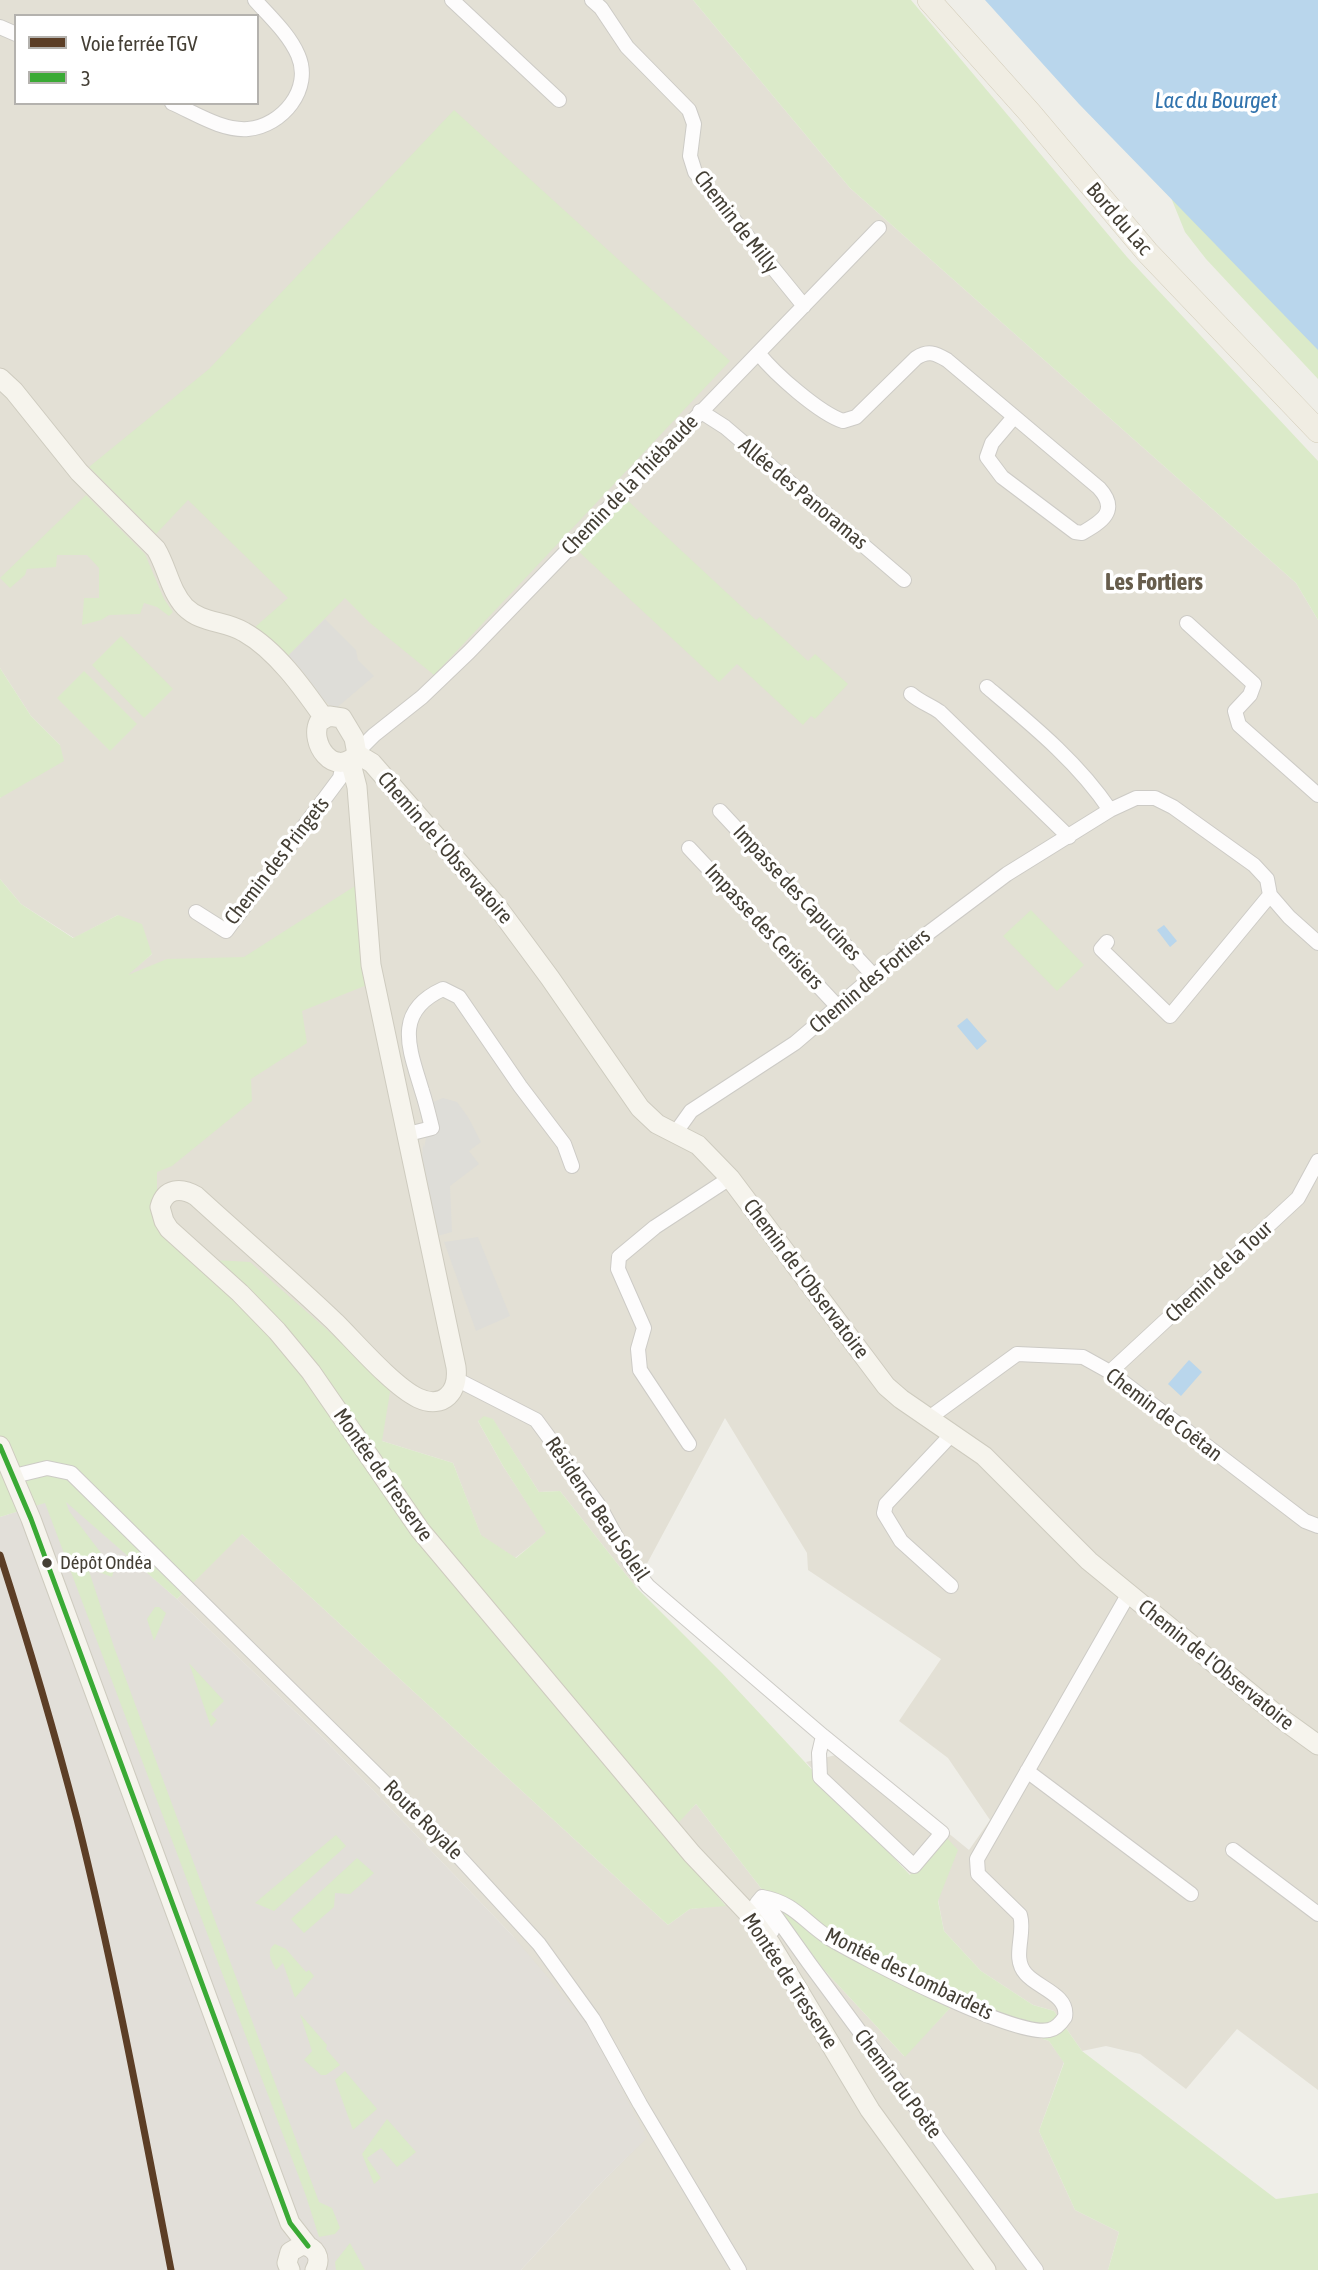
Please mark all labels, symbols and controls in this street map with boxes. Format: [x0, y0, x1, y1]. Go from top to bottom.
legend [14, 14, 259, 105]
text: Voie ferrée TGV [81, 31, 198, 55]
text: 3 [81, 66, 91, 90]
water label: Lac du Bourget [1155, 87, 1277, 115]
street label: Chemin de Milly [688, 166, 784, 278]
street label: Bord du Lac [1081, 178, 1157, 260]
street label: Chemin de la Thiébaude [557, 410, 703, 560]
street label: Allée des Panoramas [733, 433, 873, 555]
district label: Les Fortiers [1105, 568, 1203, 596]
street label: Chemin de l'Observatoire [372, 767, 518, 929]
street label: Chemin des Pringets [219, 792, 335, 930]
street label: Impasse des Capucines [728, 820, 866, 966]
street label: Impasse des Cerisiers [699, 859, 829, 995]
street label: Chemin des Fortiers [804, 923, 936, 1039]
street label: Chemin de l'Observatoire [738, 1194, 874, 1364]
street label: Chemin de la Tour [1160, 1216, 1278, 1328]
street label: Chemin de Coëtan [1101, 1363, 1227, 1467]
street label: Montée de Tresserve [328, 1404, 438, 1546]
street label: Résidence Beau Soleil [539, 1432, 655, 1586]
place label: Dépôt Ondéa [60, 1552, 152, 1574]
marker: Dépôt Ondéa [40, 1556, 54, 1570]
street label: Chemin de l'Observatoire [1133, 1594, 1299, 1736]
street label: Route Royale [378, 1775, 468, 1865]
street label: Montée de Tresserve [737, 1909, 843, 2053]
street label: Montée des Lombardets [821, 1922, 997, 2026]
street label: Chemin du Poète [849, 2025, 947, 2143]

